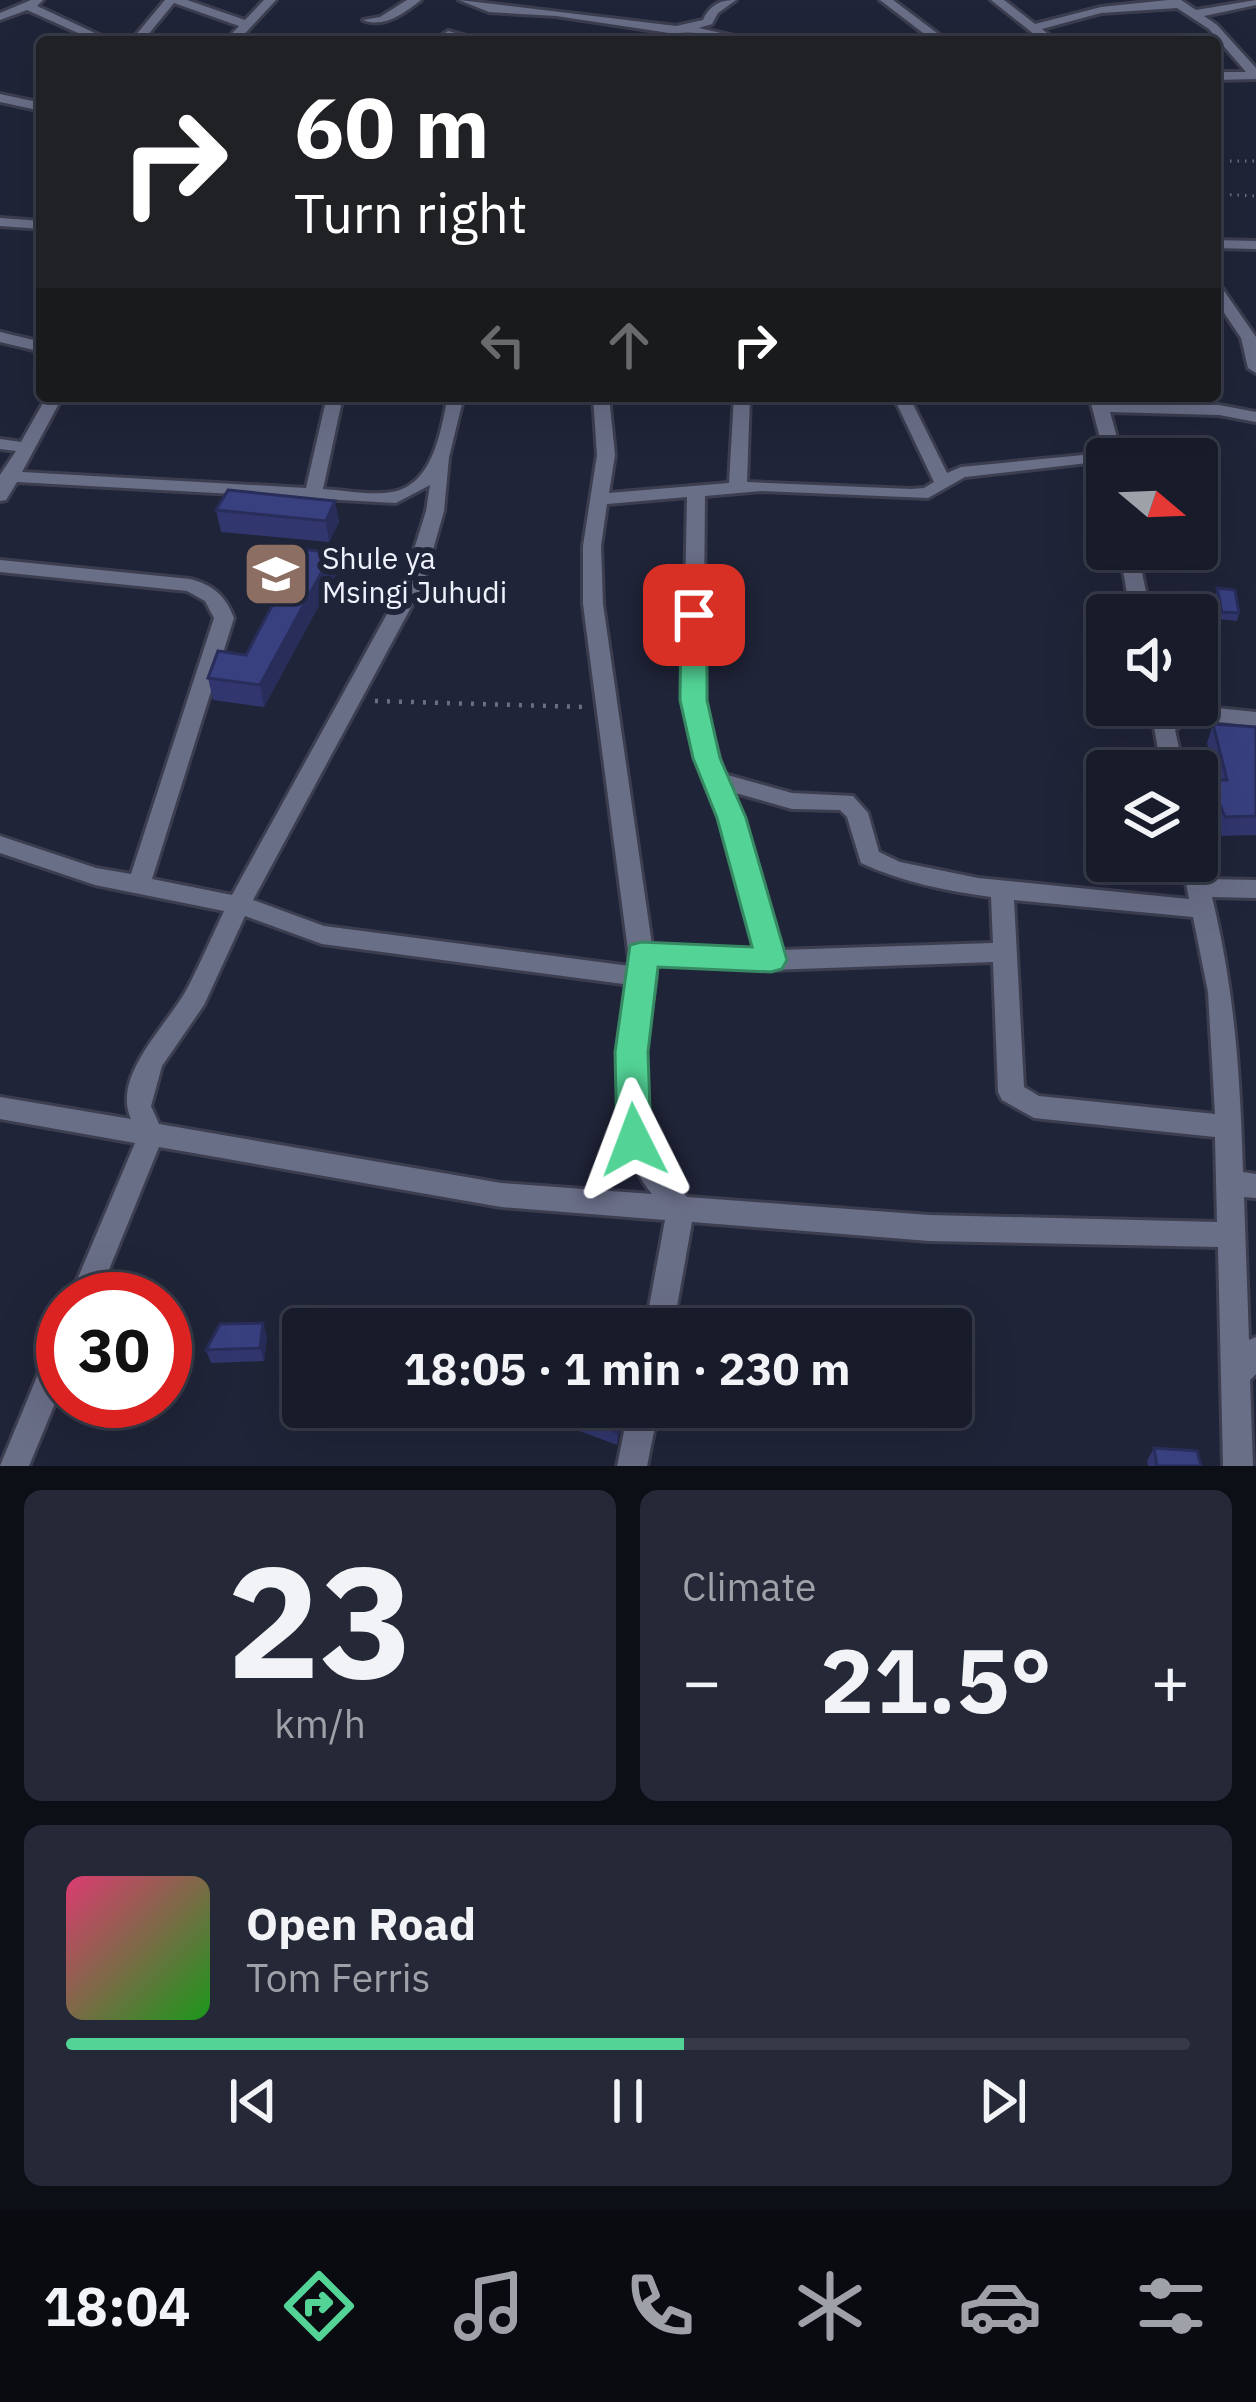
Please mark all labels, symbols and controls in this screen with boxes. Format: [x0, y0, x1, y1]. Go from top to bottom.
text: 60 m [294, 72, 490, 181]
icon: right [96, 84, 252, 240]
text: Turn right [294, 178, 528, 248]
icon: left [470, 312, 536, 378]
icon: ahead [596, 312, 662, 378]
icon: right [722, 312, 788, 378]
north arrow [1086, 438, 1218, 570]
map controls [1086, 438, 1218, 882]
place label: Shule ya Msingi Juhudi [322, 538, 507, 611]
school or university icon: Shule ya Msingi Juhudi [241, 539, 311, 609]
pin [643, 564, 745, 666]
icon: arrive [661, 582, 727, 648]
button: sound [1086, 594, 1218, 726]
button: layers [1086, 750, 1218, 882]
position arrow [571, 1077, 697, 1203]
speed limit sign: 30 [36, 1272, 192, 1428]
text: 18:05 · 1 min · 230 m [404, 1339, 850, 1397]
text: 23 [226, 1518, 414, 1721]
text: Climate [682, 1561, 816, 1612]
text: 21.5° [820, 1621, 1052, 1738]
text: − [682, 1637, 722, 1723]
text: + [1150, 1637, 1190, 1723]
text: km/h [274, 1698, 366, 1749]
text: Open Road [246, 1894, 476, 1952]
text: Tom Ferris [246, 1952, 430, 2003]
icon: previous [220, 2068, 286, 2134]
icon: pause [595, 2068, 661, 2134]
icon: next [970, 2068, 1036, 2134]
icon: directions [277, 2264, 361, 2348]
icon: music [447, 2264, 531, 2348]
icon: phone [618, 2264, 702, 2348]
icon: climate [788, 2264, 872, 2348]
icon: car [958, 2264, 1042, 2348]
icon: filters [1129, 2264, 1213, 2348]
text: 18:04 [43, 2271, 191, 2341]

